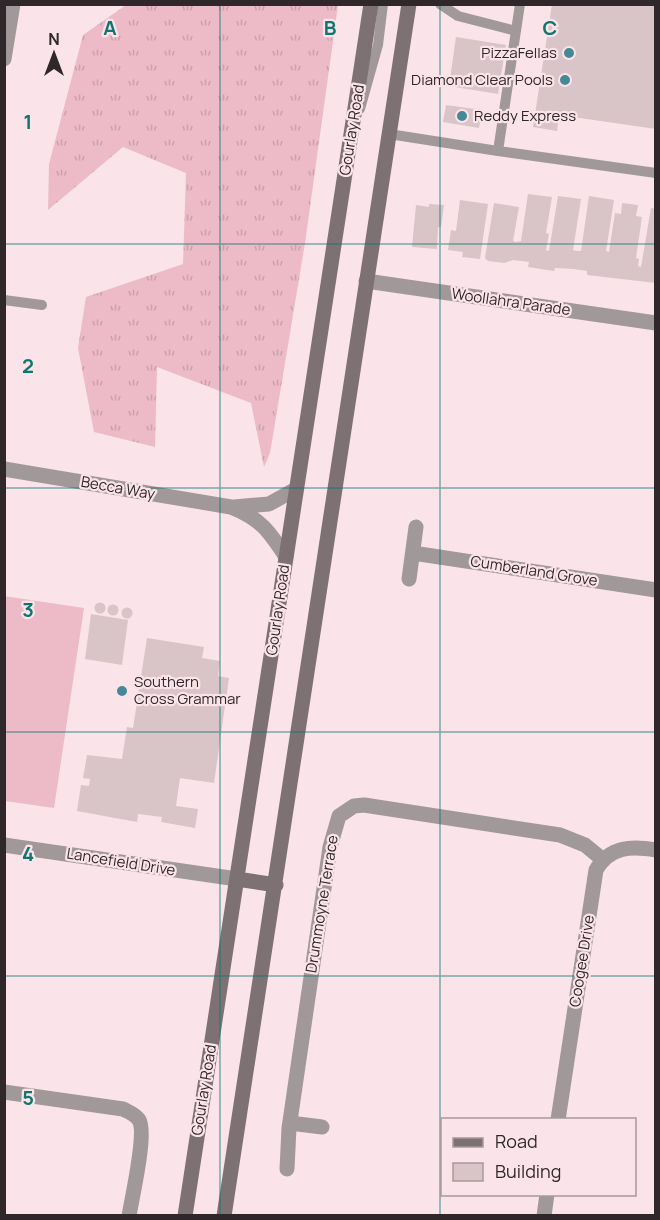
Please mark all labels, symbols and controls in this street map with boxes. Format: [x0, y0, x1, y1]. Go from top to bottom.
text: A [103, 14, 117, 41]
text: B [324, 14, 337, 41]
text: C [543, 14, 557, 41]
north arrow [24, 24, 84, 84]
text: N [48, 28, 60, 50]
place label: PizzaFellas [481, 42, 557, 63]
marker: PizzaFellas [562, 46, 576, 60]
place label: Diamond Clear Pools [411, 69, 553, 90]
marker: Diamond Clear Pools [558, 73, 572, 87]
street label: Gourlay Road [334, 83, 369, 177]
place label: Reddy Express [474, 105, 576, 126]
text: 1 [24, 108, 32, 135]
marker: Reddy Express [455, 109, 469, 123]
street label: Woollahra Parade [450, 283, 572, 320]
text: 2 [22, 352, 34, 379]
street label: Becca Way [79, 471, 157, 504]
street label: Cumberland Grove [469, 550, 599, 591]
street label: Gourlay Road [261, 563, 294, 657]
text: 3 [22, 596, 34, 623]
place label: Southern Cross Grammar [134, 671, 241, 709]
marker: Southern Cross Grammar [115, 684, 129, 698]
street label: Drummoyne Terrace [300, 833, 343, 974]
text: 4 [22, 840, 34, 867]
street label: Lancefield Drive [65, 843, 177, 881]
street label: Coogee Drive [564, 913, 599, 1008]
street label: Gourlay Road [186, 1043, 221, 1137]
text: 5 [22, 1084, 34, 1111]
legend [441, 1118, 636, 1196]
text: Road [495, 1129, 538, 1153]
text: Building [495, 1159, 561, 1183]

